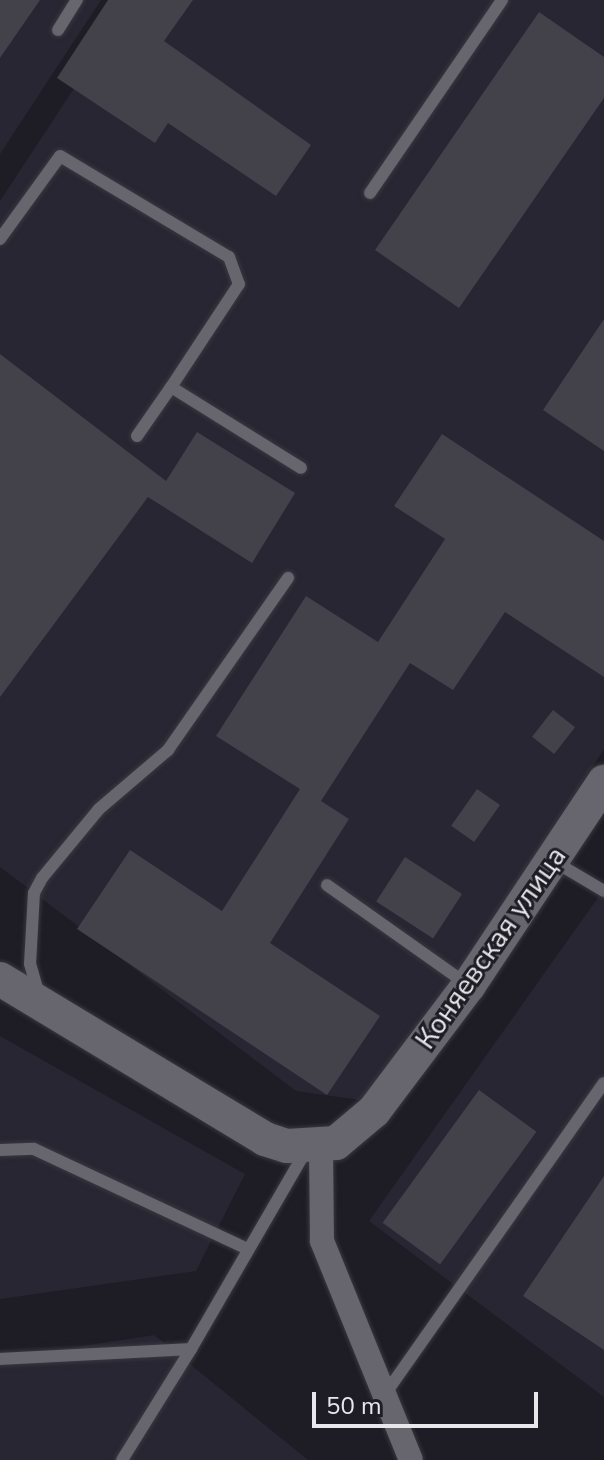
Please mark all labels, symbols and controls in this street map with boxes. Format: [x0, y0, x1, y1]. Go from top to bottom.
street label: Коняевская улица [409, 840, 573, 1056]
scale bar [316, 1376, 542, 1426]
text: 50 m [326, 1390, 382, 1422]

